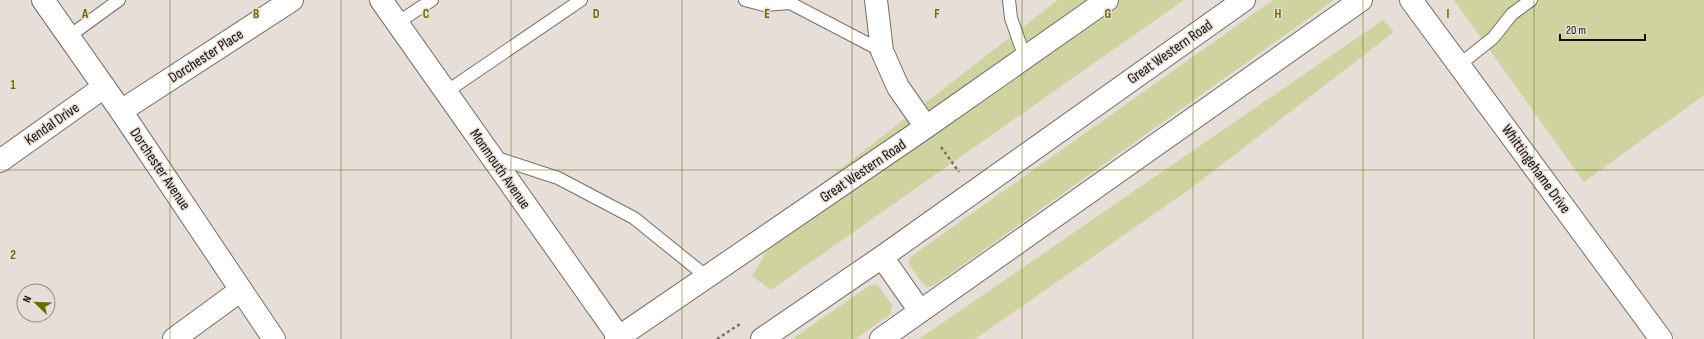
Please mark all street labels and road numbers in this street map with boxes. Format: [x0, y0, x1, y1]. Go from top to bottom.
street label: Great Western Road [1124, 16, 1216, 88]
street label: Dorchester Place [165, 25, 247, 87]
street label: Kendal Drive [21, 98, 83, 150]
street label: Whittingehame Drive [1497, 121, 1575, 217]
street label: Dorchester Avenue [125, 124, 195, 214]
street label: Monmouth Avenue [465, 125, 535, 213]
street label: Great Western Road [816, 135, 910, 207]

